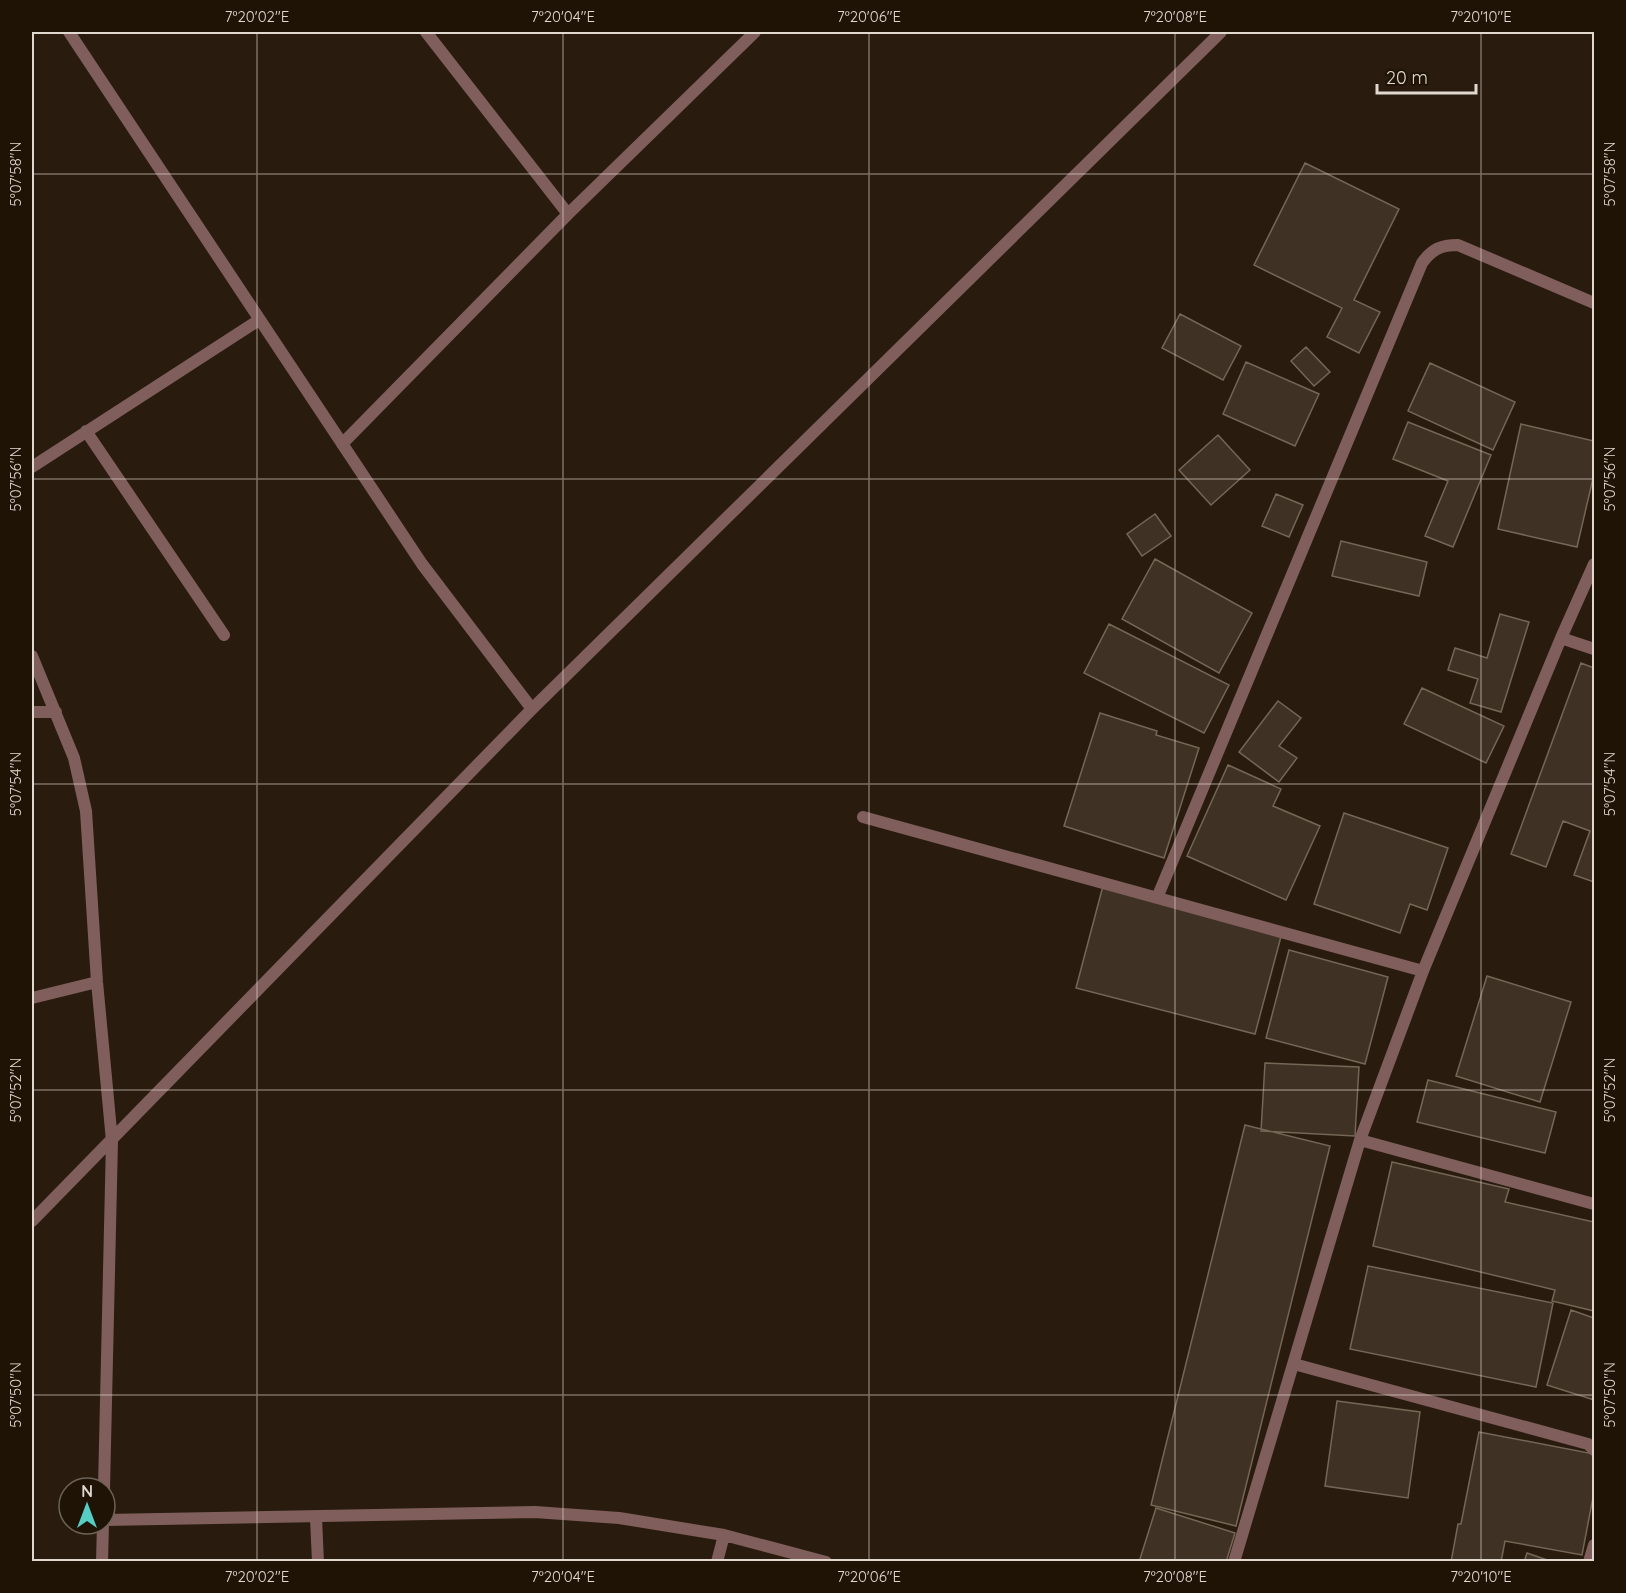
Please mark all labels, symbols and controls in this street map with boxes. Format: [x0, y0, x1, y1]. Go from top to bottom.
text: 7°20'02"E [225, 7, 289, 26]
text: 7°20'04"E [531, 7, 595, 26]
text: 7°20'06"E [837, 7, 901, 26]
text: 7°20'08"E [1143, 7, 1207, 26]
text: 7°20'10"E [1450, 7, 1512, 26]
scale bar [1377, 57, 1476, 95]
text: 20 m [1386, 66, 1428, 89]
text: 5°07'58"N [6, 142, 25, 206]
text: 5°07'58"N [1600, 142, 1619, 206]
text: 5°07'56"N [6, 447, 25, 511]
text: 5°07'56"N [1600, 447, 1619, 511]
text: 5°07'54"N [6, 752, 25, 816]
text: 5°07'54"N [1600, 752, 1619, 816]
text: 5°07'52"N [6, 1058, 25, 1123]
text: 5°07'52"N [1600, 1058, 1619, 1123]
text: 5°07'50"N [6, 1362, 25, 1428]
text: 5°07'50"N [1600, 1362, 1619, 1428]
north arrow [57, 1476, 117, 1536]
text: N [81, 1481, 93, 1501]
text: 7°20'02"E [225, 1567, 289, 1586]
text: 7°20'04"E [531, 1567, 595, 1586]
text: 7°20'06"E [837, 1567, 901, 1586]
text: 7°20'08"E [1143, 1567, 1207, 1586]
text: 7°20'10"E [1450, 1567, 1512, 1586]

